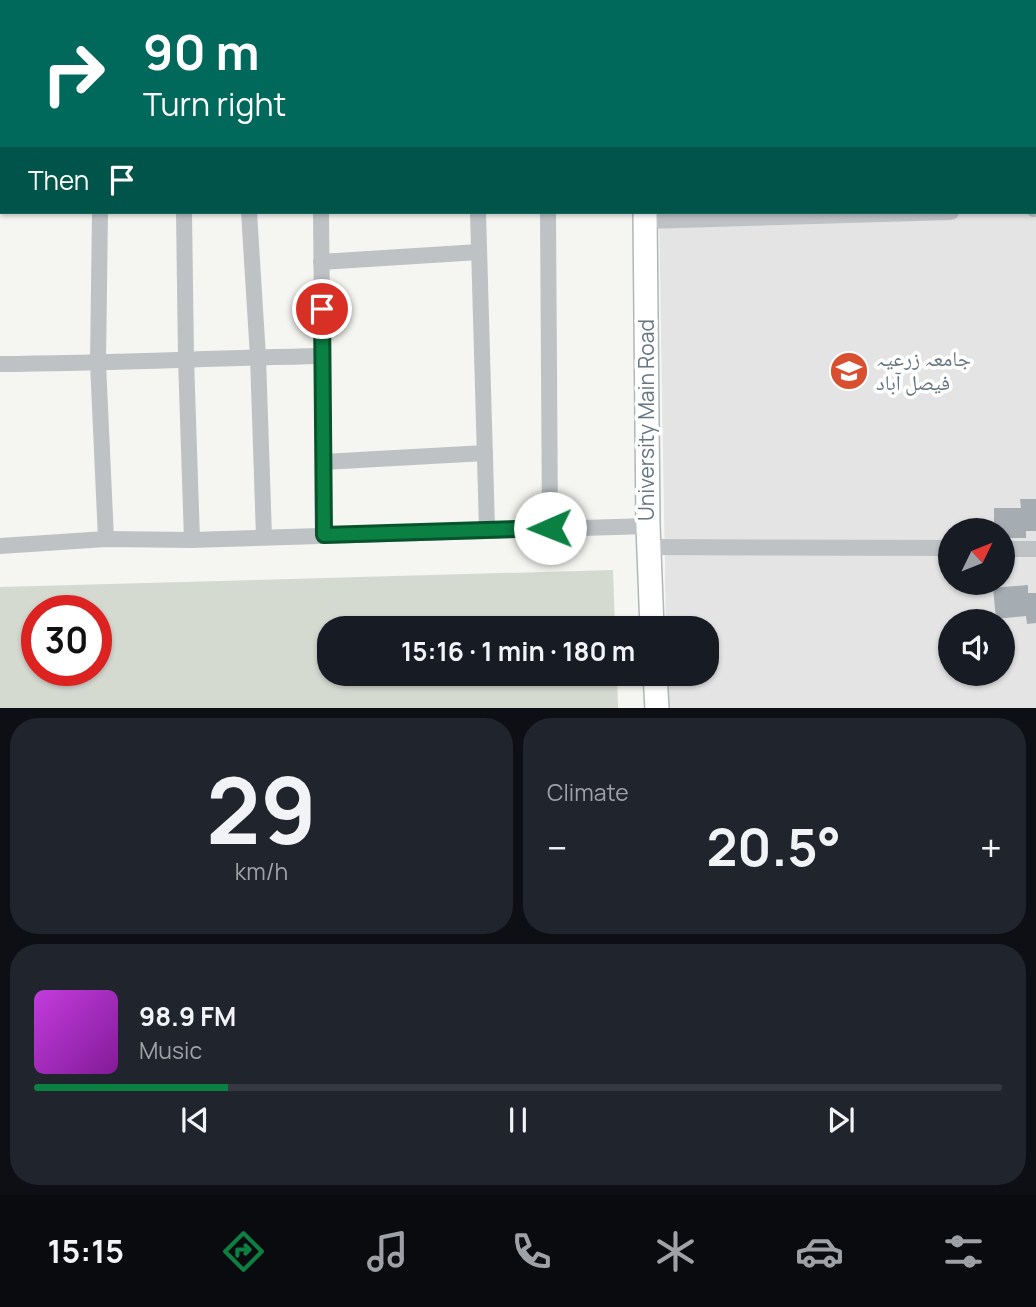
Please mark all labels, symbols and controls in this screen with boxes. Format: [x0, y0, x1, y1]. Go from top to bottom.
text: 90 m [143, 18, 260, 85]
icon: right [28, 28, 119, 119]
text: Turn right [143, 82, 286, 126]
icon: arrive [103, 161, 141, 199]
text: Then [28, 162, 89, 198]
pin [292, 279, 352, 339]
icon: arrive [303, 290, 341, 328]
street label: University Main Road [632, 319, 660, 521]
place label: جامعہ زرعیہ فیصل آباد [876, 344, 971, 396]
school or university icon: جامعہ زرعیہ فیصل آباد [828, 350, 870, 392]
position arrow [513, 491, 587, 565]
north arrow [938, 518, 1015, 595]
map controls [938, 518, 1015, 686]
speed limit sign: 30 [21, 595, 112, 686]
button: sound [938, 609, 1015, 686]
text: 15:16 · 1 min · 180 m [401, 633, 635, 669]
text: 29 [206, 747, 317, 871]
text: Climate [547, 776, 629, 808]
text: 20.5° [706, 811, 841, 882]
text: − [547, 821, 568, 873]
text: + [980, 821, 1002, 873]
text: km/h [235, 855, 288, 887]
text: 98.9 FM [139, 998, 236, 1034]
text: Music [139, 1034, 202, 1066]
icon: previous [176, 1101, 214, 1139]
icon: pause [499, 1101, 537, 1139]
icon: next [822, 1101, 860, 1139]
icon: directions [219, 1227, 268, 1276]
icon: music [363, 1227, 412, 1276]
icon: phone [507, 1227, 556, 1276]
icon: climate [651, 1227, 700, 1276]
icon: car [795, 1227, 844, 1276]
icon: filters [939, 1227, 988, 1276]
text: 15:15 [48, 1229, 124, 1273]

